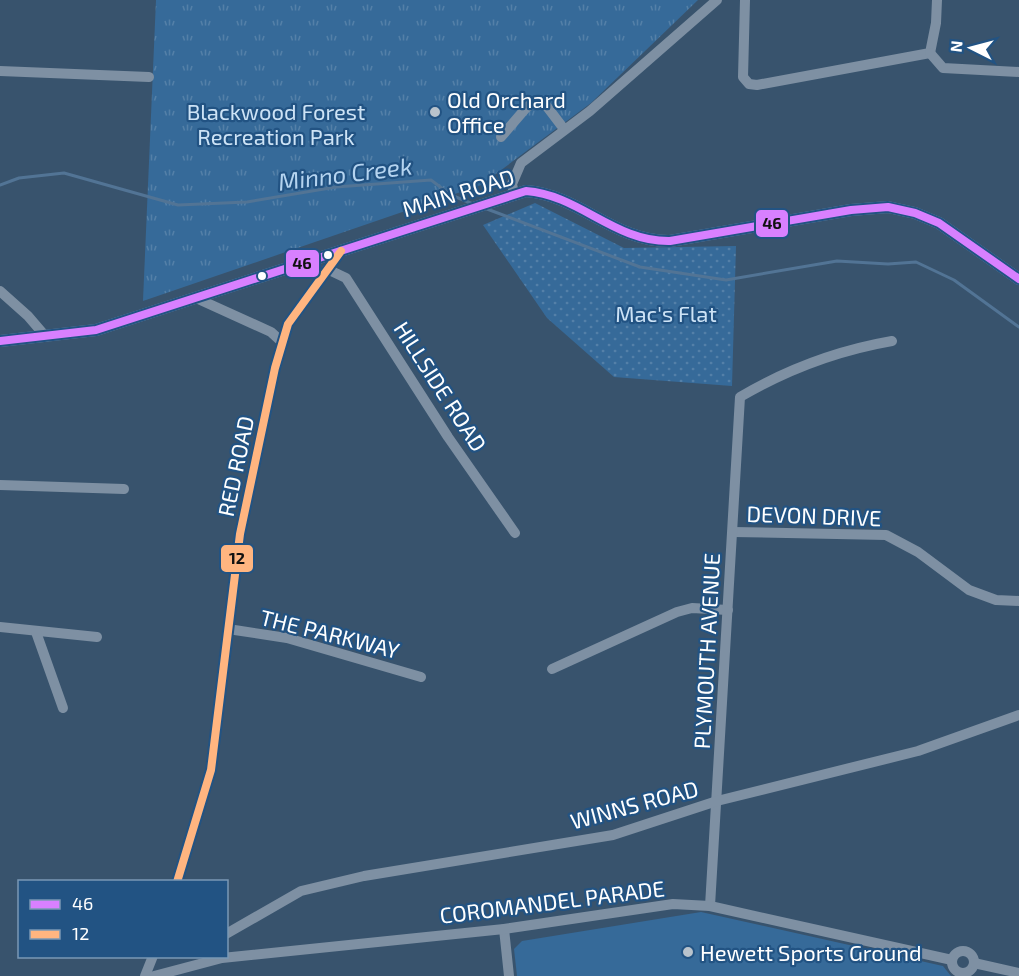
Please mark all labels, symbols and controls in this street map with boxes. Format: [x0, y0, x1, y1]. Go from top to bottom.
north arrow [941, 18, 1001, 78]
text: N [946, 40, 966, 53]
place label: Old Orchard Office [447, 86, 566, 137]
park label: Blackwood Forest Recreation Park [187, 98, 365, 149]
marker: Old Orchard Office [428, 105, 442, 119]
water label: Minno Creek [276, 150, 414, 196]
street label: MAIN ROAD [399, 163, 517, 221]
line badge: 46 [755, 209, 789, 238]
text: 46 [762, 213, 782, 232]
line badge: 46 [285, 249, 320, 278]
unlabelled marker [322, 249, 334, 261]
text: 46 [292, 253, 312, 272]
unlabelled marker [256, 270, 268, 282]
park label: Mac's Flat [615, 300, 717, 326]
street label: HILLSIDE ROAD [389, 316, 493, 456]
street label: RED ROAD [212, 413, 258, 519]
street label: DEVON DRIVE [746, 500, 882, 530]
line badge: 12 [220, 544, 254, 573]
text: 12 [229, 548, 245, 567]
street label: PLYMOUTH AVENUE [688, 552, 724, 750]
street label: THE PARKWAY [258, 603, 403, 663]
street label: WINNS ROAD [567, 774, 701, 834]
street label: COROMANDEL PARADE [438, 874, 666, 928]
legend [18, 880, 228, 958]
text: 46 [72, 892, 93, 914]
text: 12 [72, 922, 89, 944]
place label: Hewett Sports Ground [700, 939, 922, 965]
marker: Hewett Sports Ground [681, 945, 695, 959]

